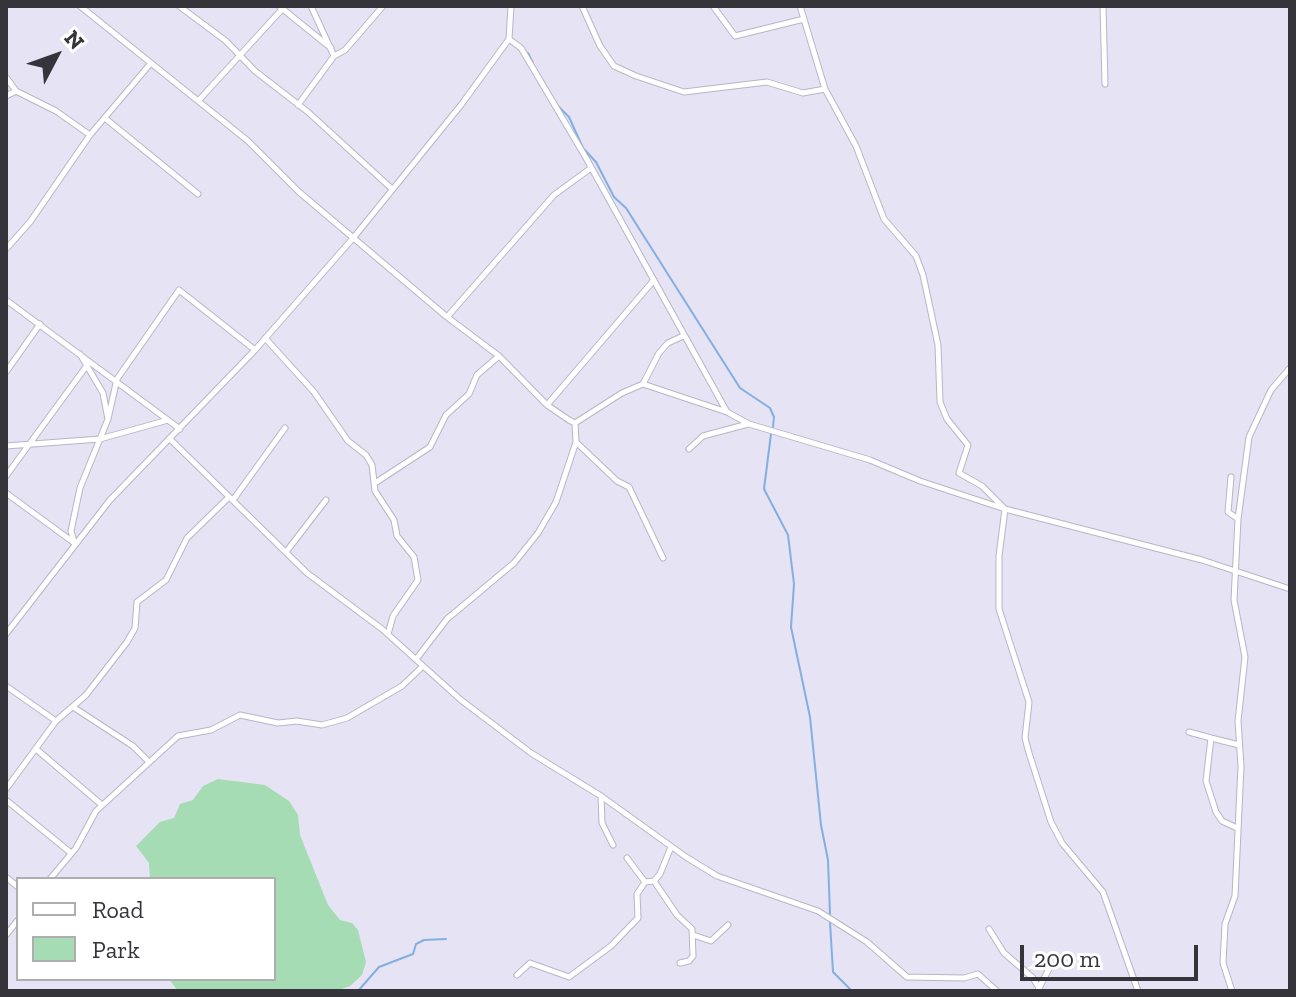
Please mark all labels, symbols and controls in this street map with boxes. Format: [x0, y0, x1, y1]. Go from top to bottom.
north arrow [16, 16, 96, 96]
text: N [59, 25, 90, 55]
legend [16, 877, 276, 981]
text: Road [92, 895, 144, 924]
scale bar [1024, 929, 1202, 979]
text: Park [92, 935, 140, 964]
text: 200 m [1034, 944, 1100, 973]

